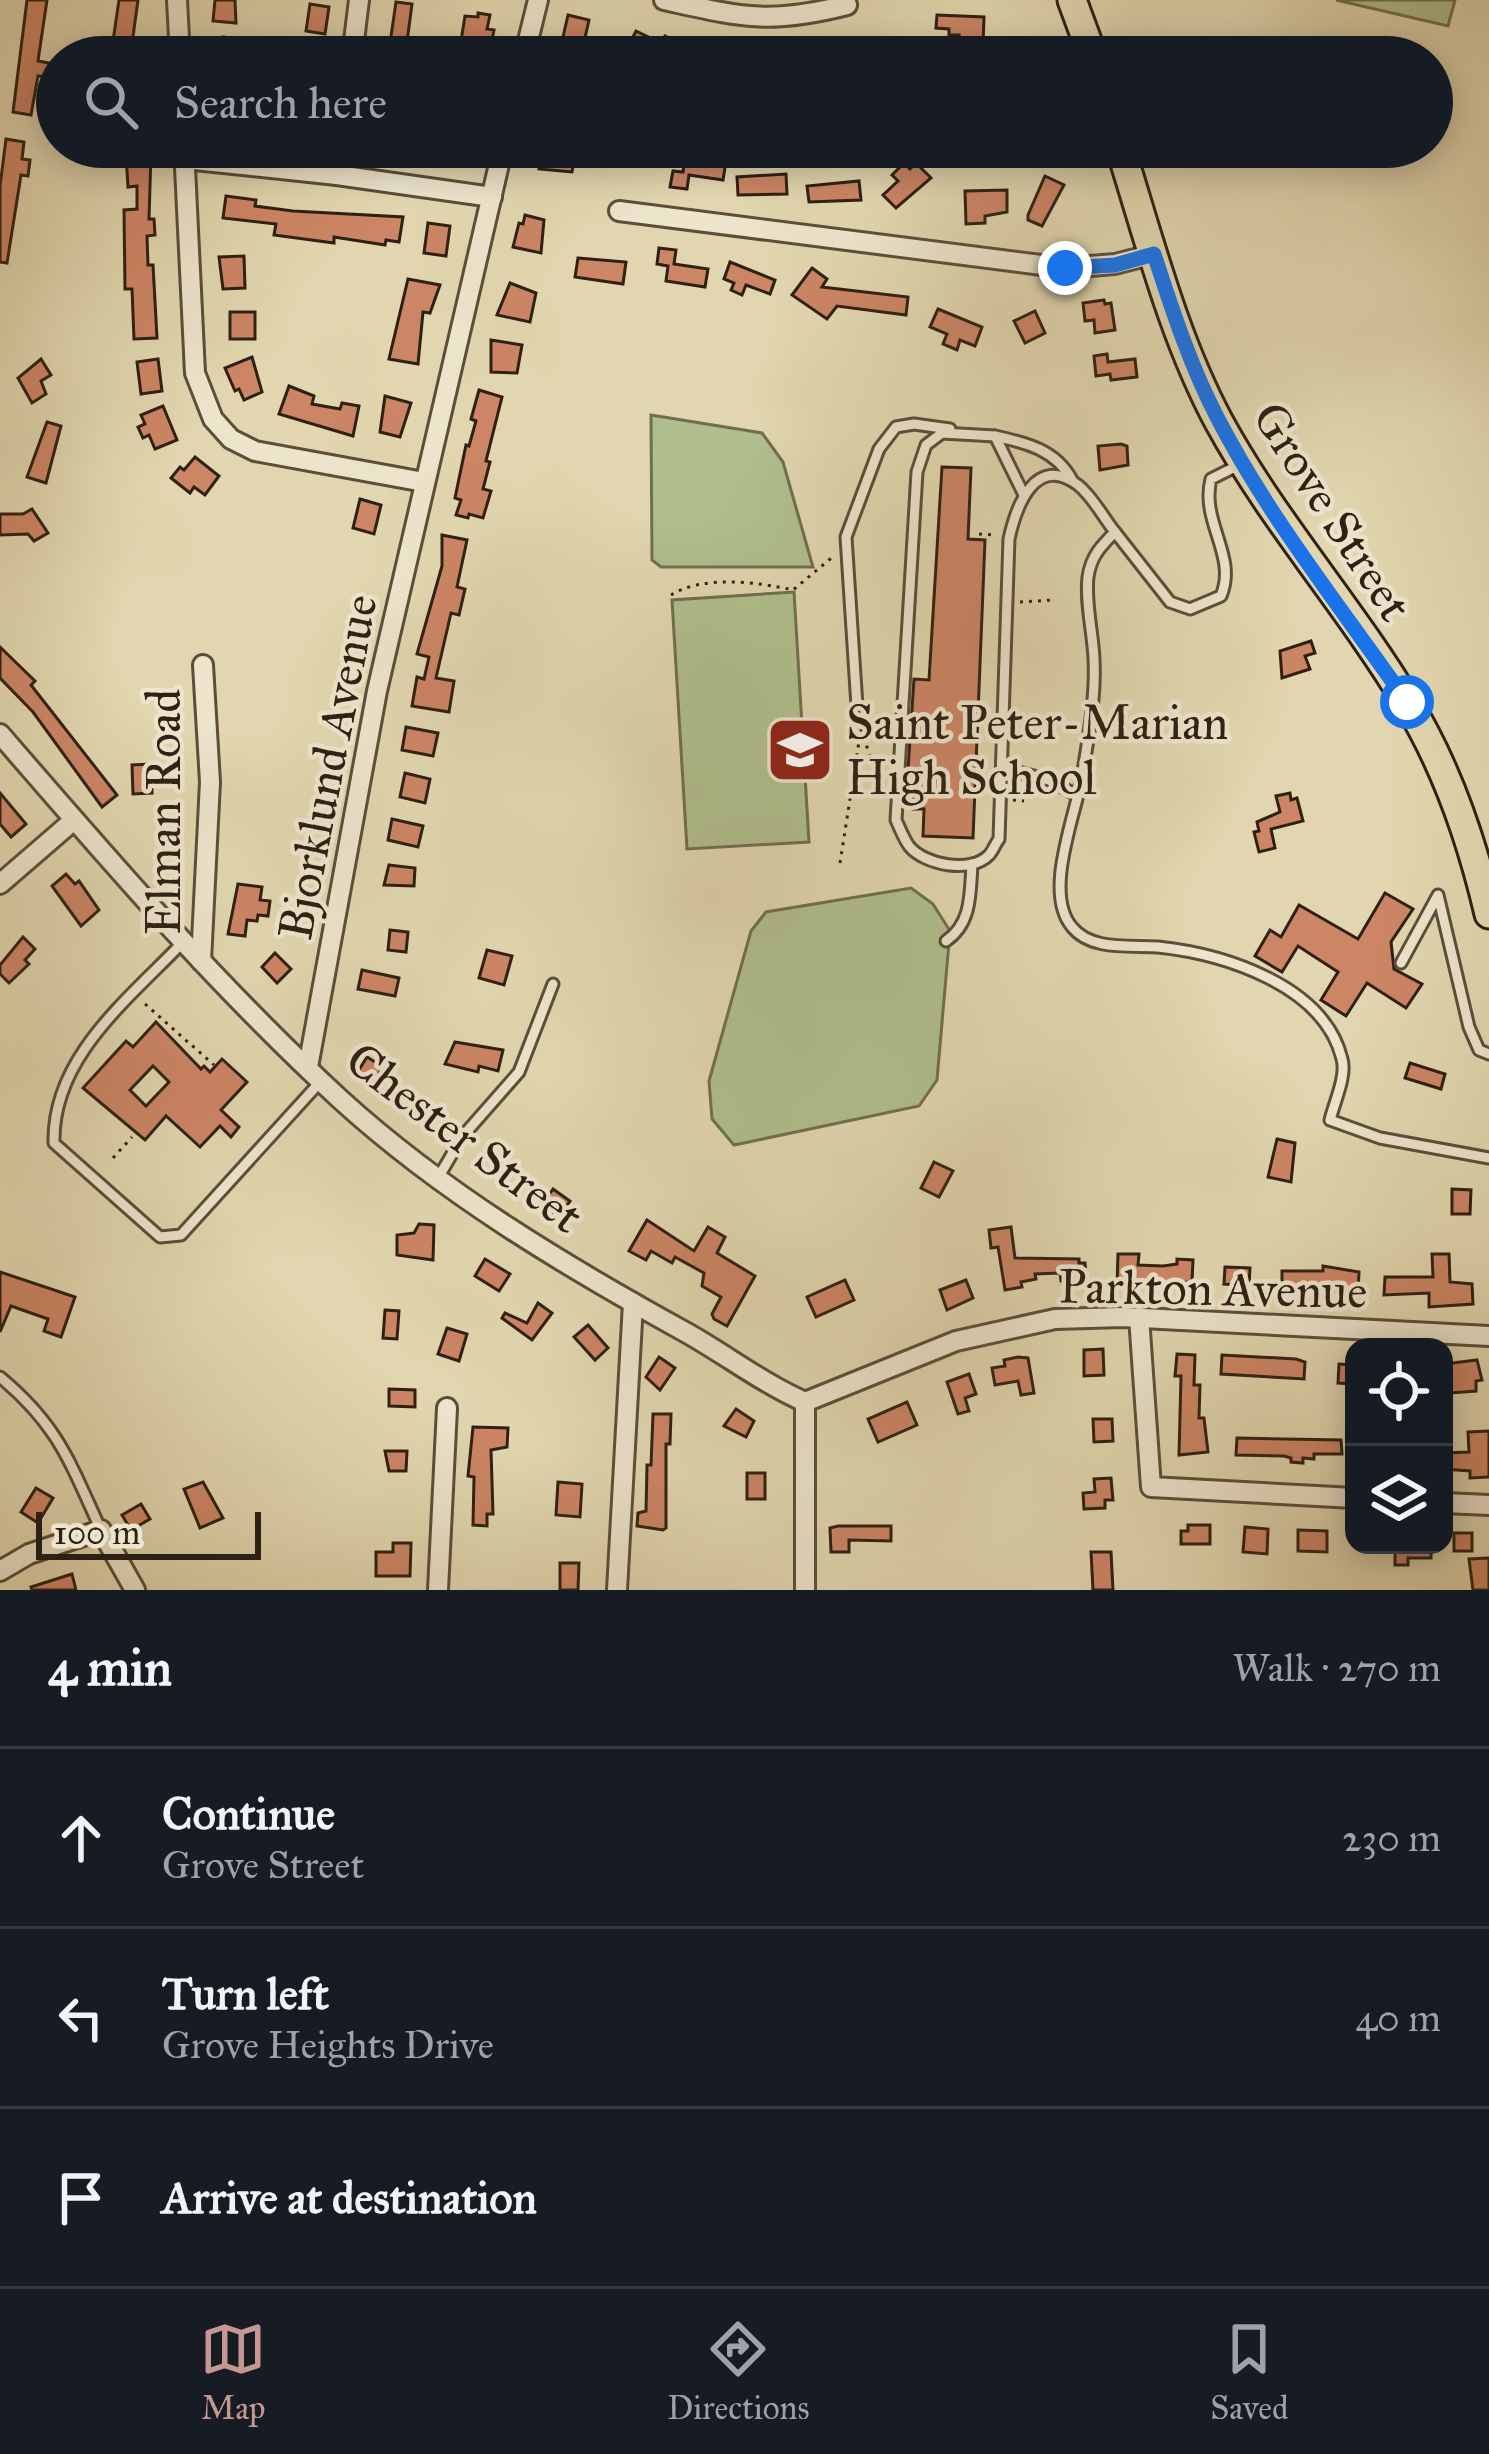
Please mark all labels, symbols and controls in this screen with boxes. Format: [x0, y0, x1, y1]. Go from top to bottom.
search box [36, 36, 1453, 168]
icon: search [78, 69, 144, 135]
text: Search here [174, 75, 387, 130]
route end [1038, 241, 1092, 295]
street label: Grove Street [1240, 391, 1425, 632]
street label: Bjorklund Avenue [265, 589, 390, 945]
route start [1380, 675, 1434, 729]
street label: Elman Road [134, 689, 193, 935]
place label: Saint Peter-Marian High School [846, 693, 1228, 807]
school or university icon: Saint Peter-Marian High School [765, 715, 835, 785]
street label: Chester Street [335, 1029, 595, 1246]
street label: Parkton Avenue [1058, 1256, 1368, 1321]
map controls [1345, 1338, 1453, 1554]
button: locate [1345, 1338, 1453, 1446]
button: layers [1345, 1446, 1453, 1554]
scale bar [36, 1506, 261, 1559]
text: 100 m [54, 1513, 140, 1553]
text: 4 min [48, 1637, 172, 1699]
text: Walk · 270 m [1233, 1644, 1441, 1692]
text: Continue [162, 1786, 335, 1841]
icon: ahead [48, 1805, 114, 1871]
text: 230 m [1342, 1814, 1441, 1862]
text: Grove Street [162, 1841, 364, 1889]
text: Turn left [162, 1966, 329, 2021]
icon: left [48, 1985, 114, 2051]
text: 40 m [1355, 1994, 1441, 2042]
text: Grove Heights Drive [162, 2021, 494, 2069]
icon: arrive [48, 2165, 114, 2231]
text: Arrive at destination [162, 2170, 537, 2225]
tab: Map [200, 2316, 266, 2428]
tab: Directions [667, 2316, 809, 2428]
tab: Saved [1210, 2316, 1289, 2428]

